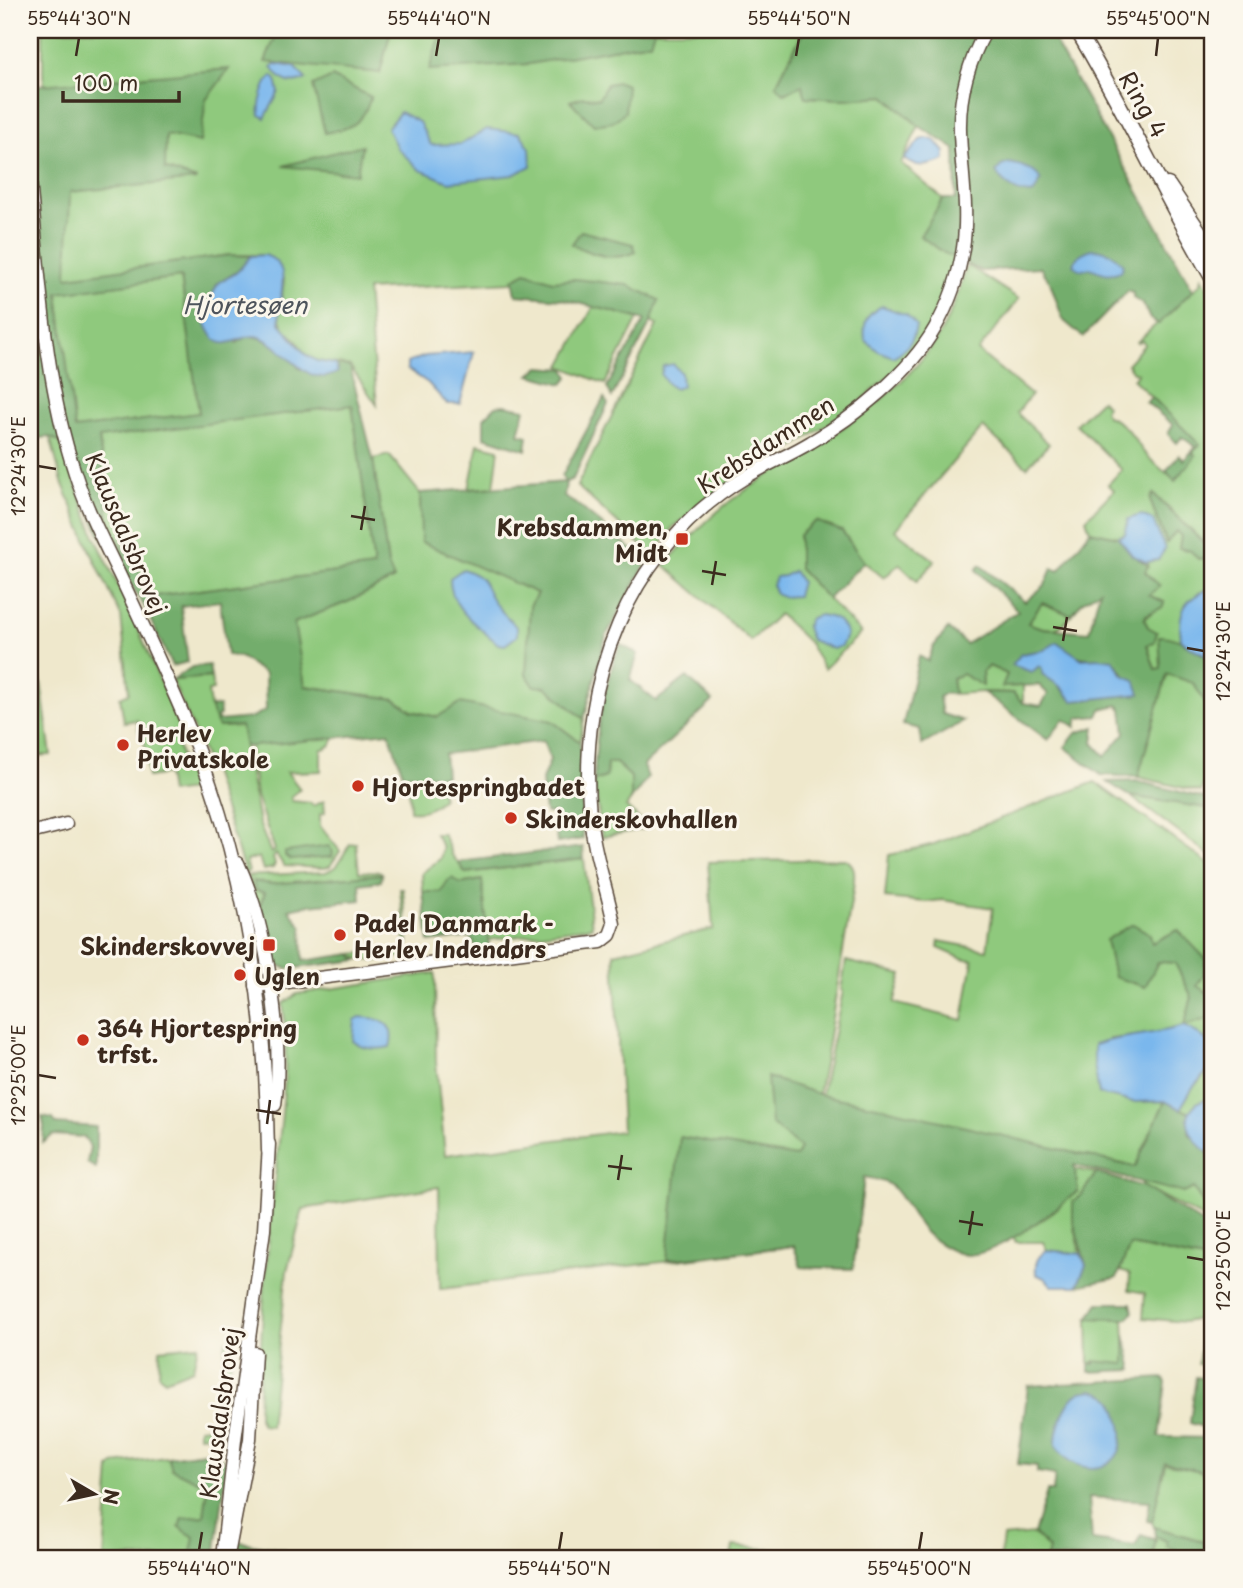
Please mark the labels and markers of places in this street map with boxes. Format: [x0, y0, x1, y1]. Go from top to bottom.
place label: Krebsdammen, Midt [496, 509, 668, 570]
marker: Krebsdammen, Midt [674, 531, 690, 547]
place label: Herlev Privatskole [137, 715, 269, 776]
marker: Herlev Privatskole [115, 737, 131, 753]
place label: Hjortespringbadet [372, 769, 585, 804]
marker: Hjortespringbadet [350, 778, 366, 794]
place label: Skinderskovhallen [525, 801, 738, 836]
marker: Skinderskovhallen [503, 810, 519, 826]
place label: Padel Danmark - Herlev Indendørs [354, 905, 554, 966]
marker: Padel Danmark - Herlev Indendørs [332, 927, 348, 943]
place label: Skinderskovvej [80, 928, 255, 963]
marker: Skinderskovvej [261, 937, 277, 953]
place label: Uglen [254, 958, 320, 993]
marker: Uglen [232, 967, 248, 983]
place label: 364 Hjortespring trfst. [97, 1010, 297, 1071]
marker: 364 Hjortespring trfst. [75, 1032, 91, 1048]

